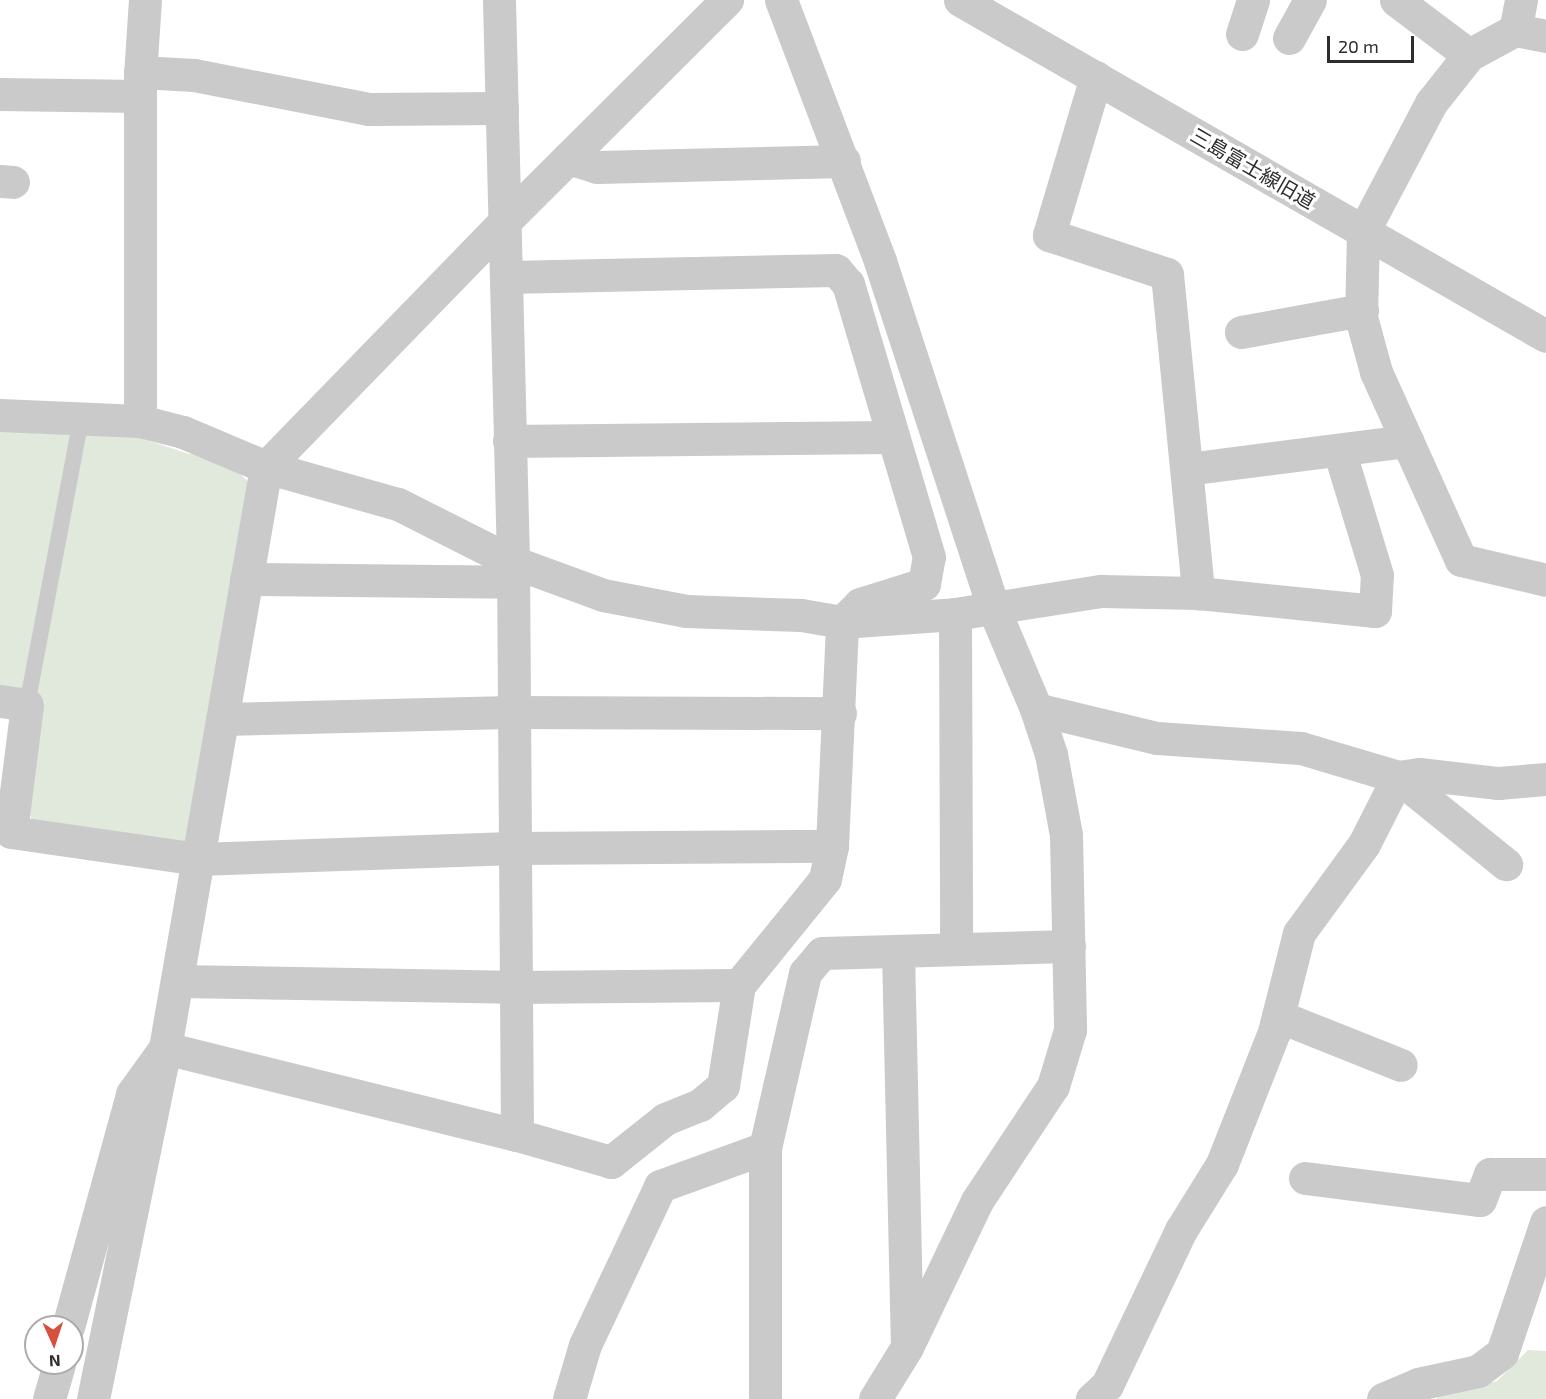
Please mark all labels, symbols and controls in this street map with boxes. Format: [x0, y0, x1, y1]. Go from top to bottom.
scale bar [1330, 24, 1417, 62]
text: 20 m [1338, 35, 1379, 57]
street label: 三島富士線旧道 [1186, 123, 1320, 213]
north arrow [24, 1315, 84, 1375]
text: N [49, 1352, 61, 1371]

